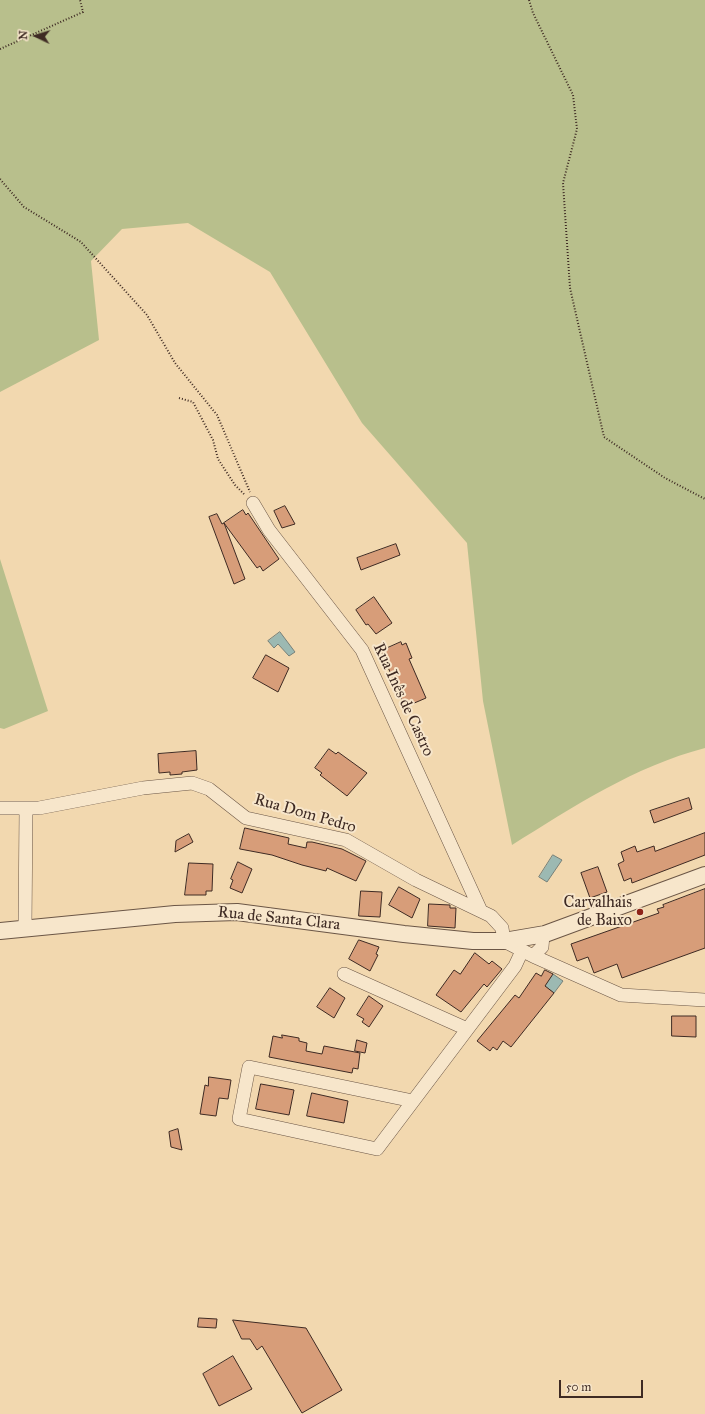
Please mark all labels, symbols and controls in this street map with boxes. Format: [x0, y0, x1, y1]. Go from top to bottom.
north arrow [16, 16, 56, 56]
text: N [17, 30, 30, 40]
street label: Rua Inês de Castro [368, 640, 438, 760]
street label: Rua Dom Pedro [252, 790, 358, 838]
place label: Carvalhais de Baixo [564, 893, 632, 931]
street label: Rua de Santa Clara [217, 903, 341, 935]
marker: Carvalhais de Baixo [635, 907, 645, 917]
scale bar [561, 1372, 645, 1398]
text: 50 m [566, 1380, 591, 1394]

